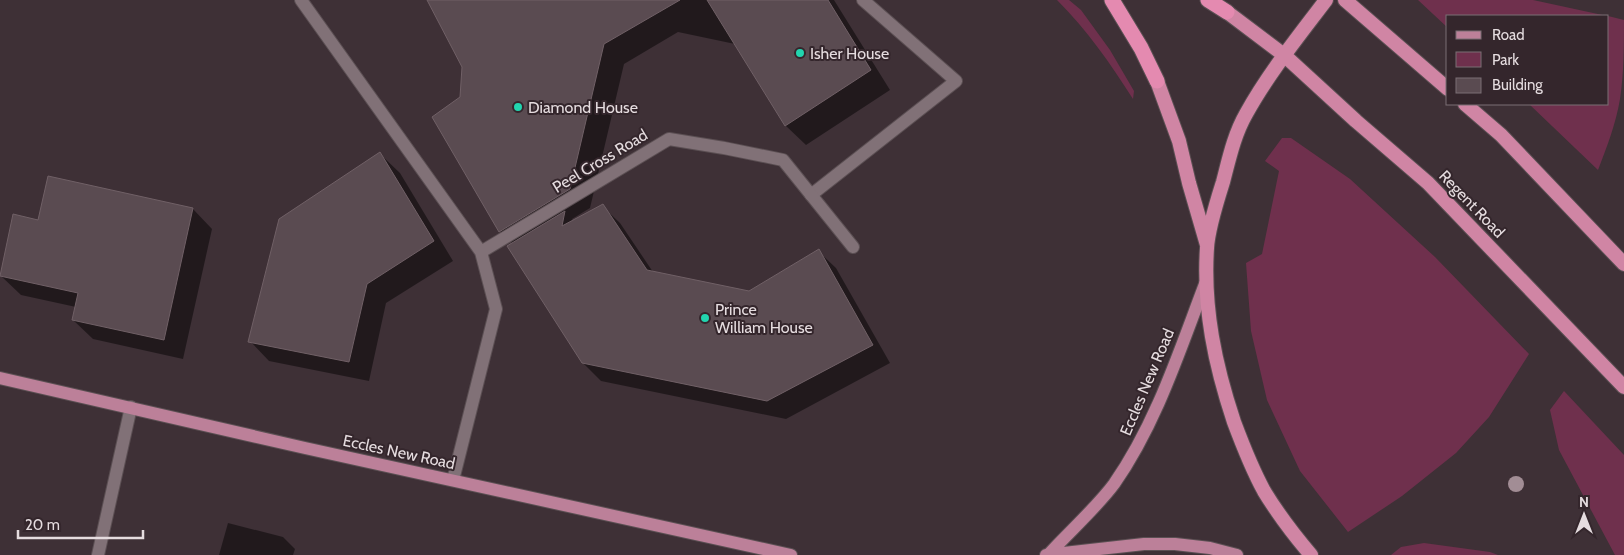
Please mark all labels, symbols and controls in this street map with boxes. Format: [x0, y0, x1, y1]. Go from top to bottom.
legend [1446, 15, 1609, 105]
text: Road [1492, 26, 1525, 44]
place label: Isher House [810, 44, 889, 63]
marker: Isher House [794, 47, 806, 59]
text: Park [1492, 51, 1519, 69]
text: Building [1492, 76, 1543, 94]
place label: Diamond House [528, 98, 638, 117]
marker: Diamond House [512, 101, 524, 113]
street label: Peel Cross Road [549, 125, 651, 197]
street label: Regent Road [1435, 166, 1509, 242]
place label: Prince William House [715, 300, 813, 337]
marker: Prince William House [699, 312, 711, 324]
street label: Eccles New Road [1116, 326, 1178, 438]
street label: Eccles New Road [341, 431, 457, 473]
north arrow [1559, 490, 1609, 540]
text: N [1579, 493, 1589, 511]
scale bar [18, 508, 142, 540]
text: 20 m [25, 516, 60, 534]

